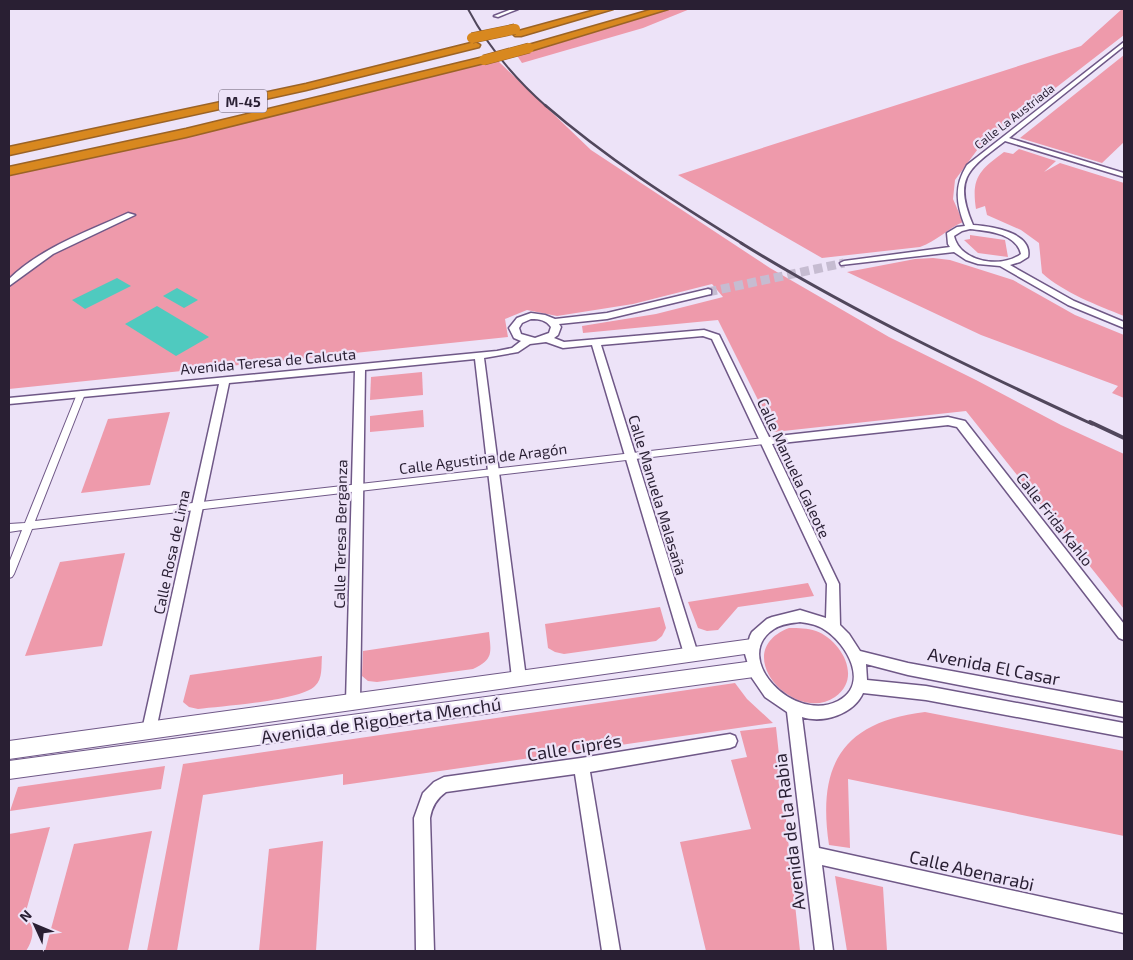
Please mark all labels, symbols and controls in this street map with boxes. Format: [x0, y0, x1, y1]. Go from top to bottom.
street label: Calle La Austriada [971, 80, 1057, 152]
road number: M-45 [219, 90, 267, 112]
street label: Avenida Teresa de Calcuta [179, 344, 357, 378]
street label: Calle Manuela Galeote [754, 395, 834, 541]
street label: Calle Manuela Malasaña [625, 413, 691, 577]
street label: Calle Agustina de Aragón [398, 439, 568, 477]
street label: Calle Teresa Berganza [330, 459, 350, 609]
street label: Calle Frida Kahlo [1013, 469, 1097, 569]
street label: Calle Rosa de Lima [149, 488, 193, 616]
street label: Avenida El Casar [926, 642, 1062, 690]
street label: Avenida de Rigoberta Menchú [260, 692, 502, 748]
street label: Calle Ciprés [525, 729, 623, 765]
street label: Avenida de la Rabia [768, 752, 810, 912]
street label: Calle Abenarabi [907, 845, 1037, 895]
north arrow [10, 900, 60, 950]
text: N [16, 906, 35, 925]

